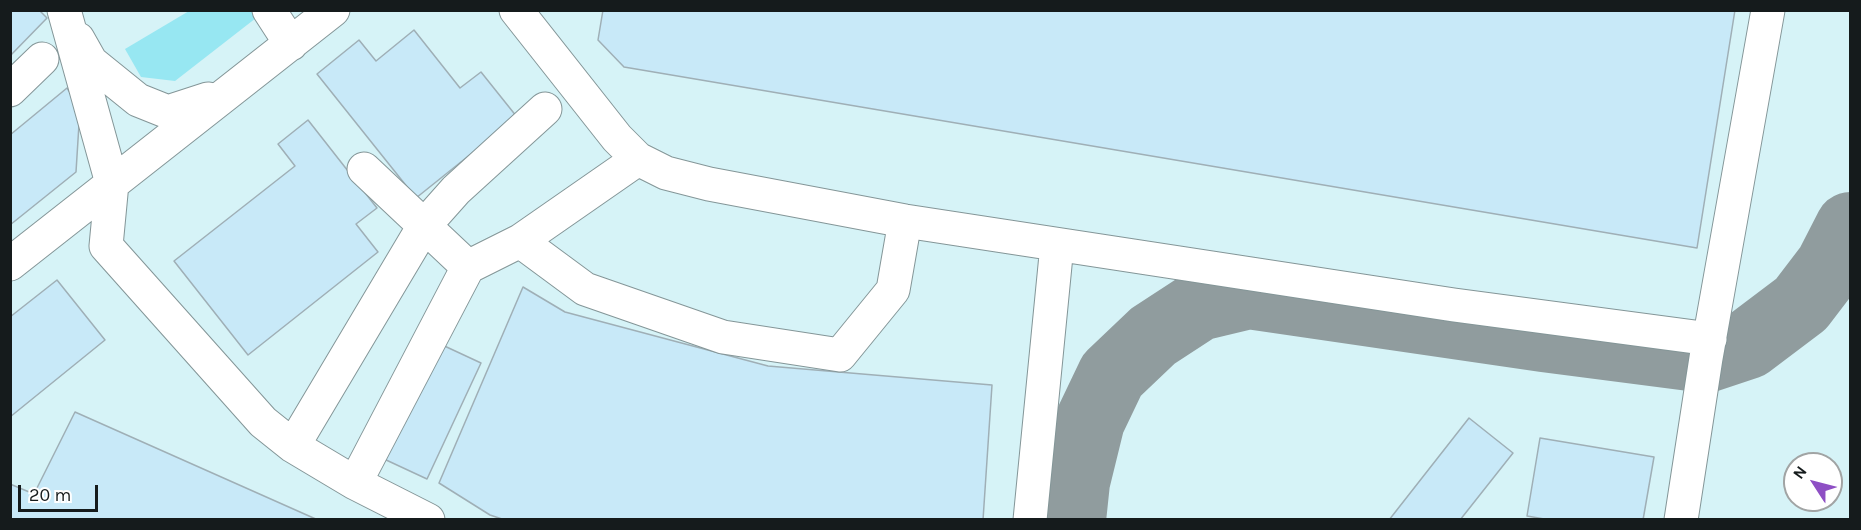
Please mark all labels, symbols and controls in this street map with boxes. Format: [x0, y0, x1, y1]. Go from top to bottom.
north arrow [1783, 452, 1843, 512]
text: N [1789, 462, 1811, 483]
scale bar [21, 473, 100, 511]
text: 20 m [29, 484, 71, 506]

